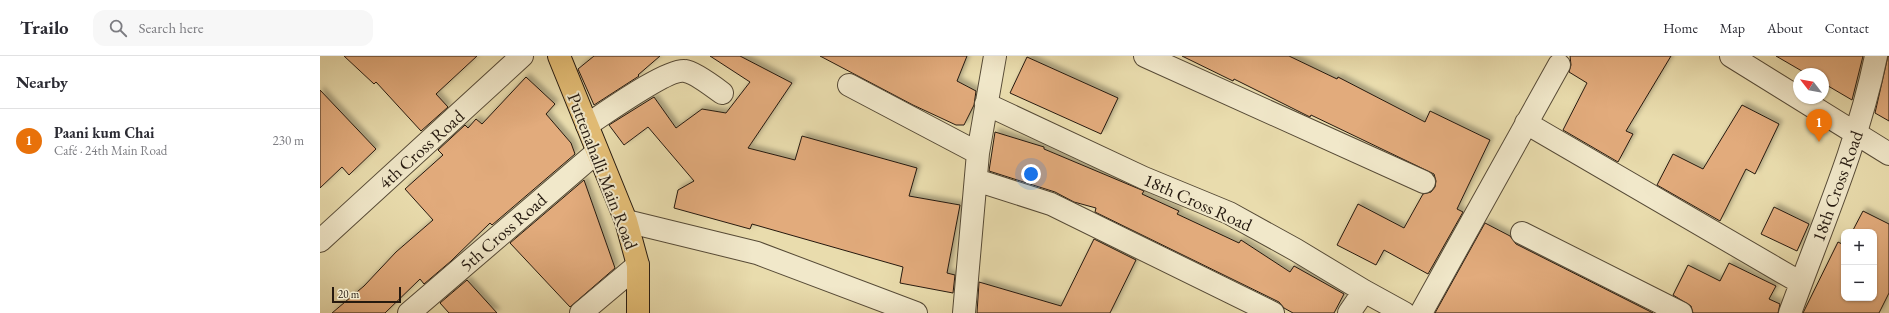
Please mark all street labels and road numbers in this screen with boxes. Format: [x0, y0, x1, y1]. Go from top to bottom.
street label: Puttenahalli Main Road [563, 90, 644, 253]
street label: 4th Cross Road [373, 104, 469, 194]
street label: 18th Cross Road [1806, 127, 1868, 245]
street label: 18th Cross Road [1140, 168, 1257, 237]
street label: 5th Cross Road [455, 187, 552, 276]

